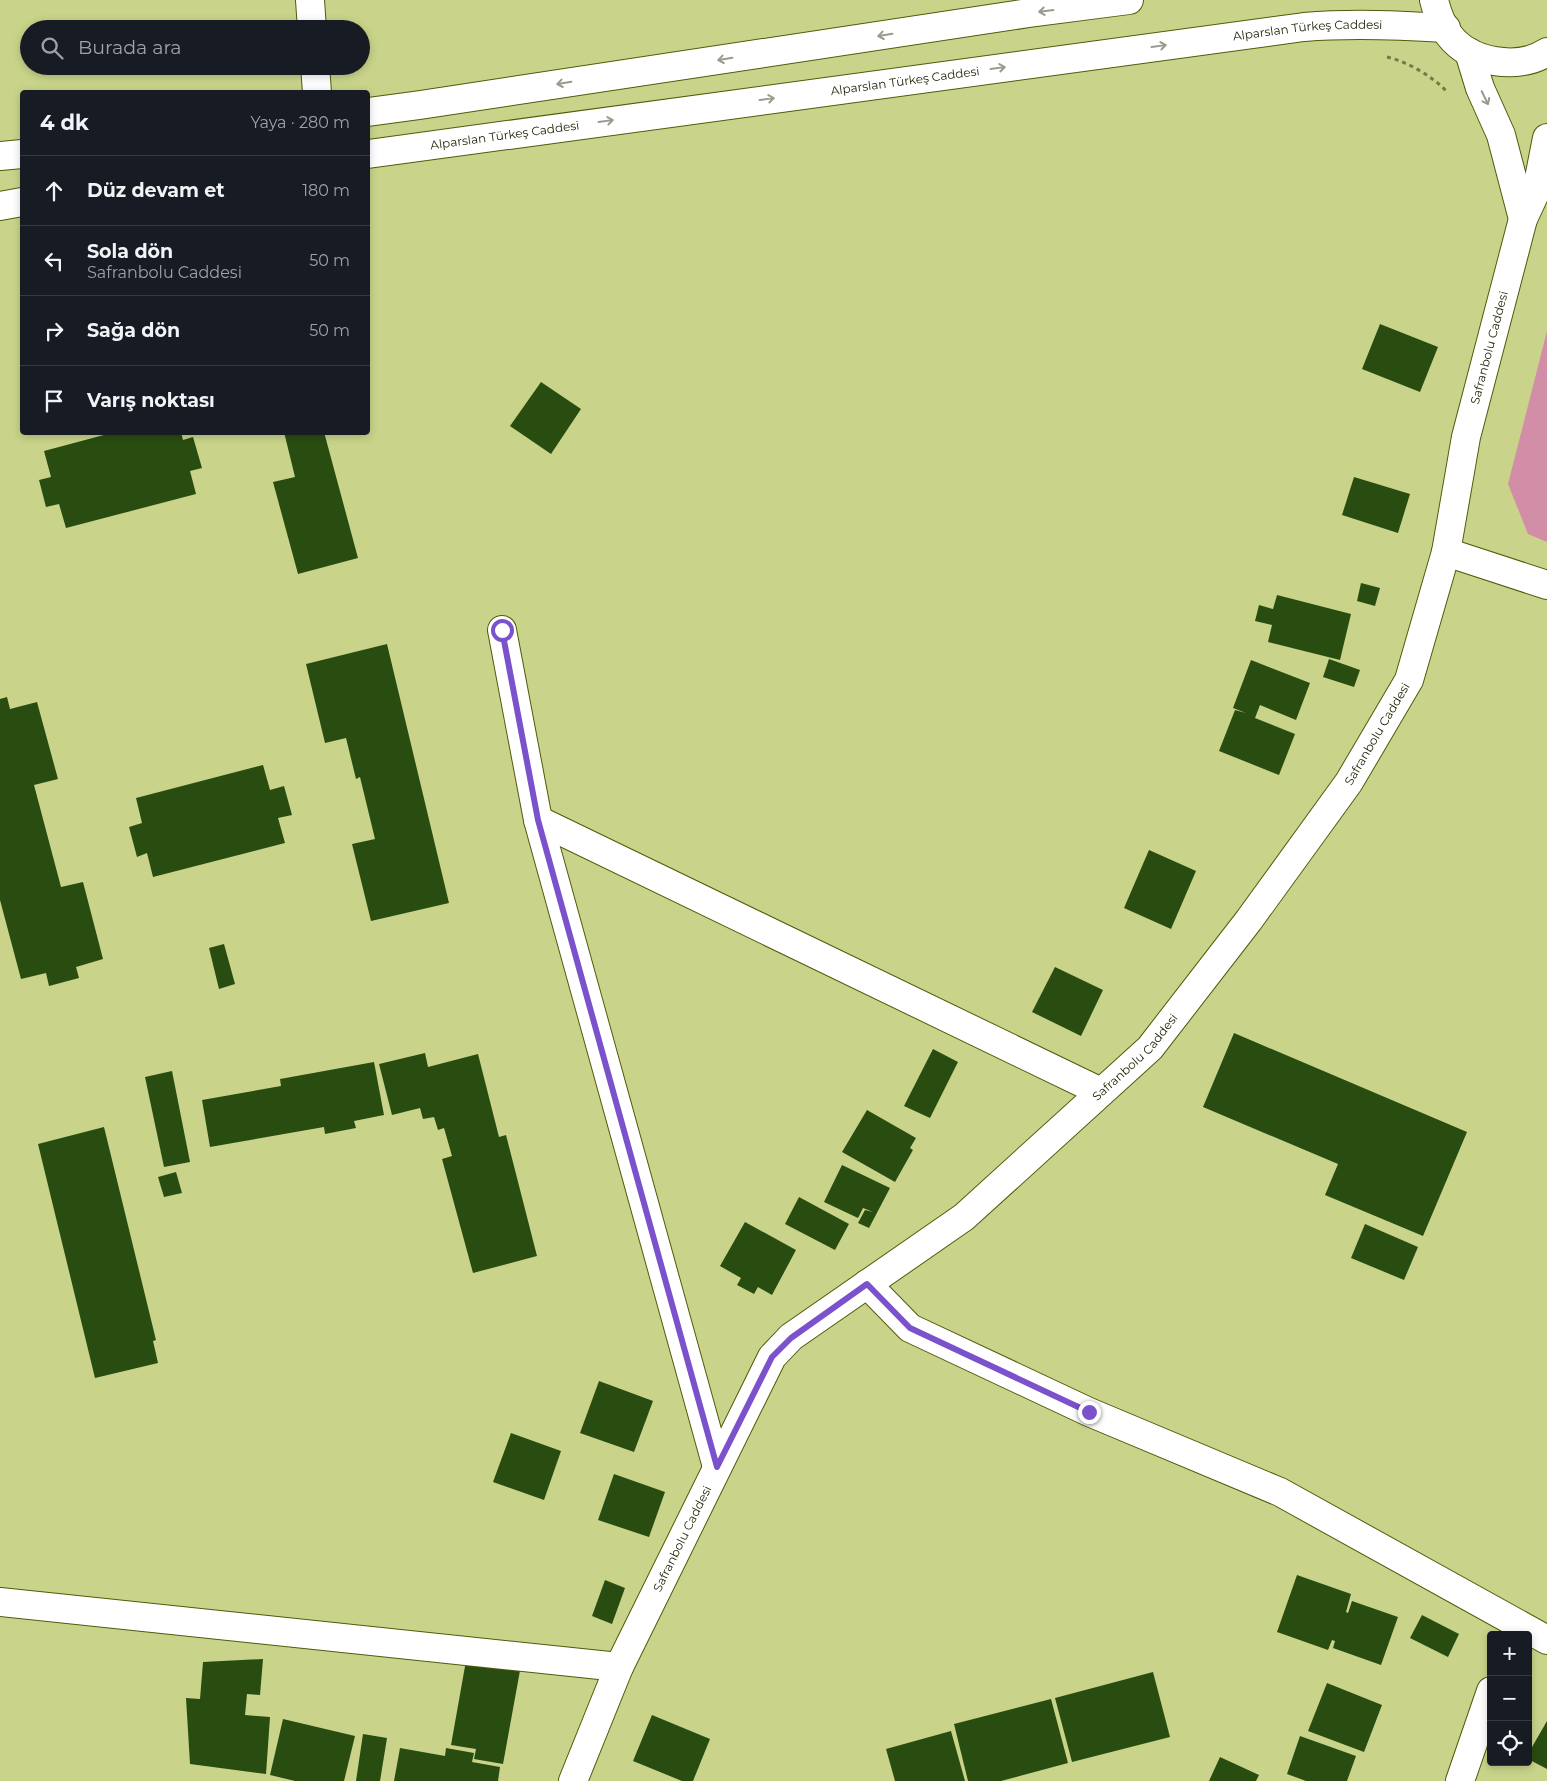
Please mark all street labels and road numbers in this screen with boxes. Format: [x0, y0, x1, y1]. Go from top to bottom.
street label: Alparslan Türkeş Caddesi [1232, 17, 1383, 44]
street label: Alparslan Türkeş Caddesi [830, 63, 980, 98]
street label: Alparslan Türkeş Caddesi [429, 117, 580, 152]
street label: Safranbolu Caddesi [1467, 289, 1511, 406]
street label: Safranbolu Caddesi [1341, 680, 1413, 788]
street label: Safranbolu Caddesi [1089, 1011, 1181, 1104]
street label: Safranbolu Caddesi [649, 1483, 714, 1594]

